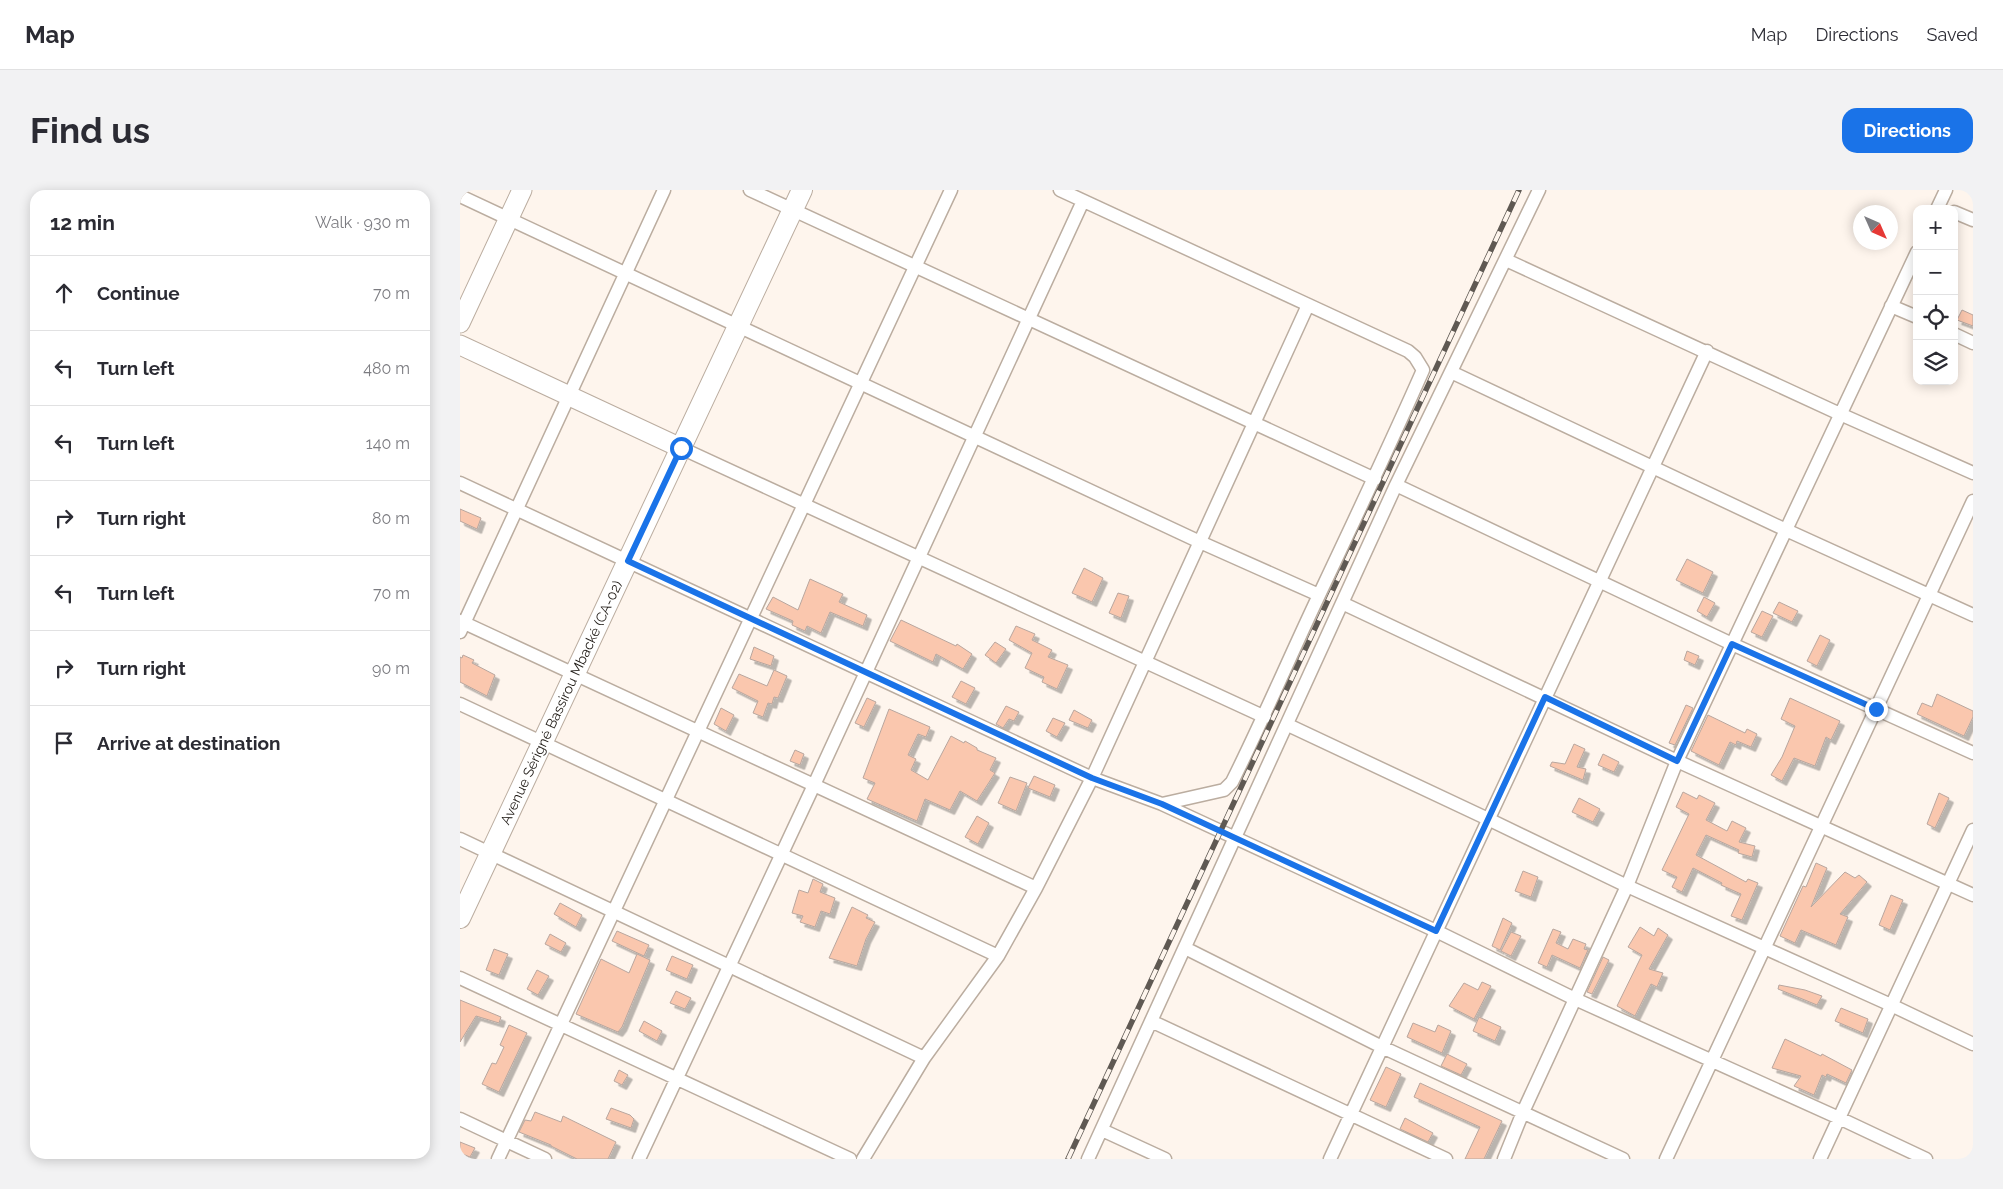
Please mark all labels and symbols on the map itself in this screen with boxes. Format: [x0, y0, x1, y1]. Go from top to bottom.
north arrow [1853, 205, 1898, 250]
route start [670, 437, 693, 460]
street label: Avenue Sérigné Bassirou Mbacké (CA-02) [497, 578, 625, 827]
route end [1865, 698, 1888, 721]

